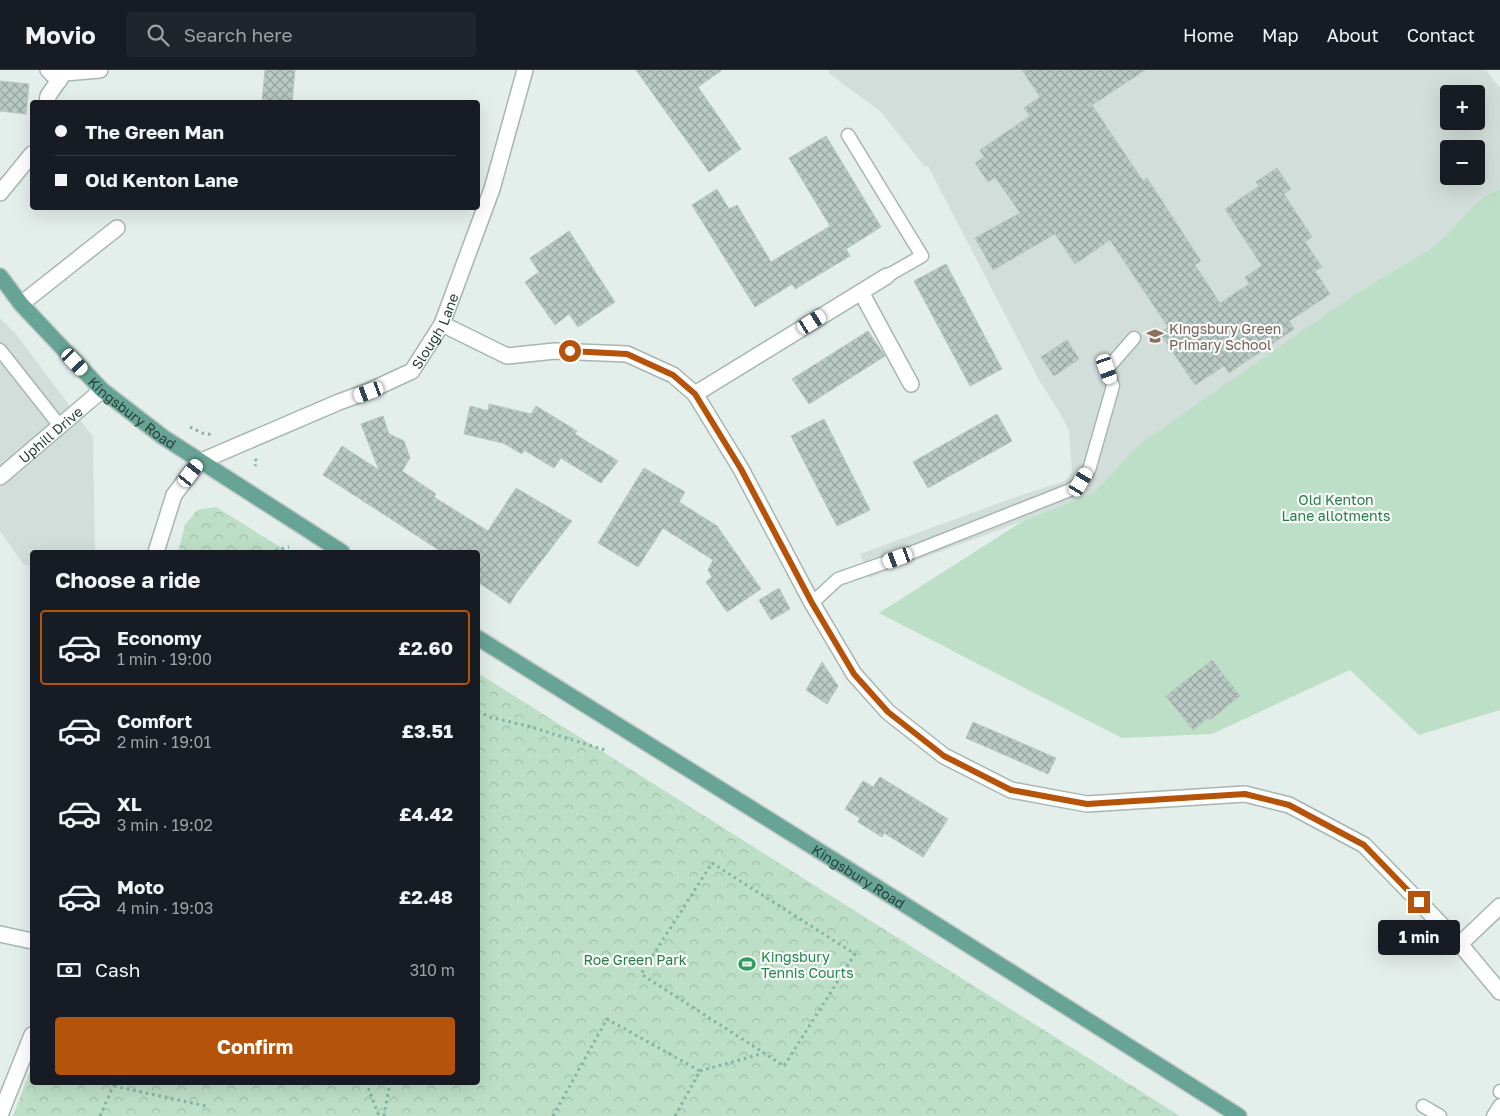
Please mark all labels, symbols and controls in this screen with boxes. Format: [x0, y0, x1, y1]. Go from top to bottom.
search box [126, 12, 476, 57]
text: Movio [25, 20, 96, 49]
icon: search [144, 21, 172, 49]
text: Search here [184, 23, 293, 46]
text: Home [1183, 24, 1234, 46]
text: Map [1262, 24, 1299, 46]
text: About [1327, 24, 1379, 46]
text: Contact [1407, 24, 1475, 46]
map controls [1440, 85, 1485, 185]
button: + [1440, 85, 1485, 130]
text: The Green Man [85, 120, 224, 143]
button: − [1440, 140, 1485, 185]
text: Old Kenton Lane [85, 168, 238, 191]
street label: Slough Lane [407, 291, 461, 372]
car [795, 308, 828, 336]
place label: Kingsbury Green Primary School [1169, 320, 1281, 353]
school or university icon: Kingsbury Green Primary School [1145, 326, 1165, 346]
route start [559, 340, 581, 362]
car [59, 346, 90, 378]
car [1095, 352, 1118, 386]
street label: Kingsbury Road [85, 373, 180, 452]
car [352, 380, 385, 404]
street label: Uphill Drive [15, 402, 86, 466]
car [175, 457, 206, 489]
car [1066, 465, 1095, 499]
park label: Old Kenton Lane allotments [1282, 491, 1391, 524]
car [881, 546, 914, 570]
text: Choose a ride [55, 566, 201, 593]
icon: car [57, 625, 102, 670]
text: Economy [117, 626, 202, 649]
text: £2.60 [398, 636, 453, 659]
text: 1 min · 19:00 [117, 649, 212, 669]
icon: car [57, 708, 102, 753]
text: Comfort [117, 709, 192, 732]
text: £3.51 [401, 719, 453, 742]
text: 2 min · 19:01 [117, 732, 211, 752]
icon: car [57, 791, 102, 836]
text: XL [117, 792, 142, 815]
text: £4.42 [399, 802, 453, 825]
text: 3 min · 19:02 [117, 815, 213, 835]
street label: Kingsbury Road [809, 840, 909, 911]
icon: car [57, 874, 102, 919]
text: Moto [117, 875, 164, 898]
text: £2.48 [399, 885, 453, 908]
route end [1408, 891, 1430, 913]
text: 4 min · 19:03 [117, 898, 213, 918]
callout: 1 min [1378, 920, 1460, 954]
text: 1 min [1399, 927, 1439, 947]
place label: Kingsbury Tennis Courts [761, 948, 854, 981]
park label: Roe Green Park [583, 951, 687, 968]
sports icon: Kingsbury Tennis Courts [737, 954, 757, 974]
icon: cash [55, 956, 83, 984]
text: Cash [95, 958, 140, 981]
text: 310 m [410, 960, 455, 980]
button: Confirm [55, 1017, 455, 1075]

